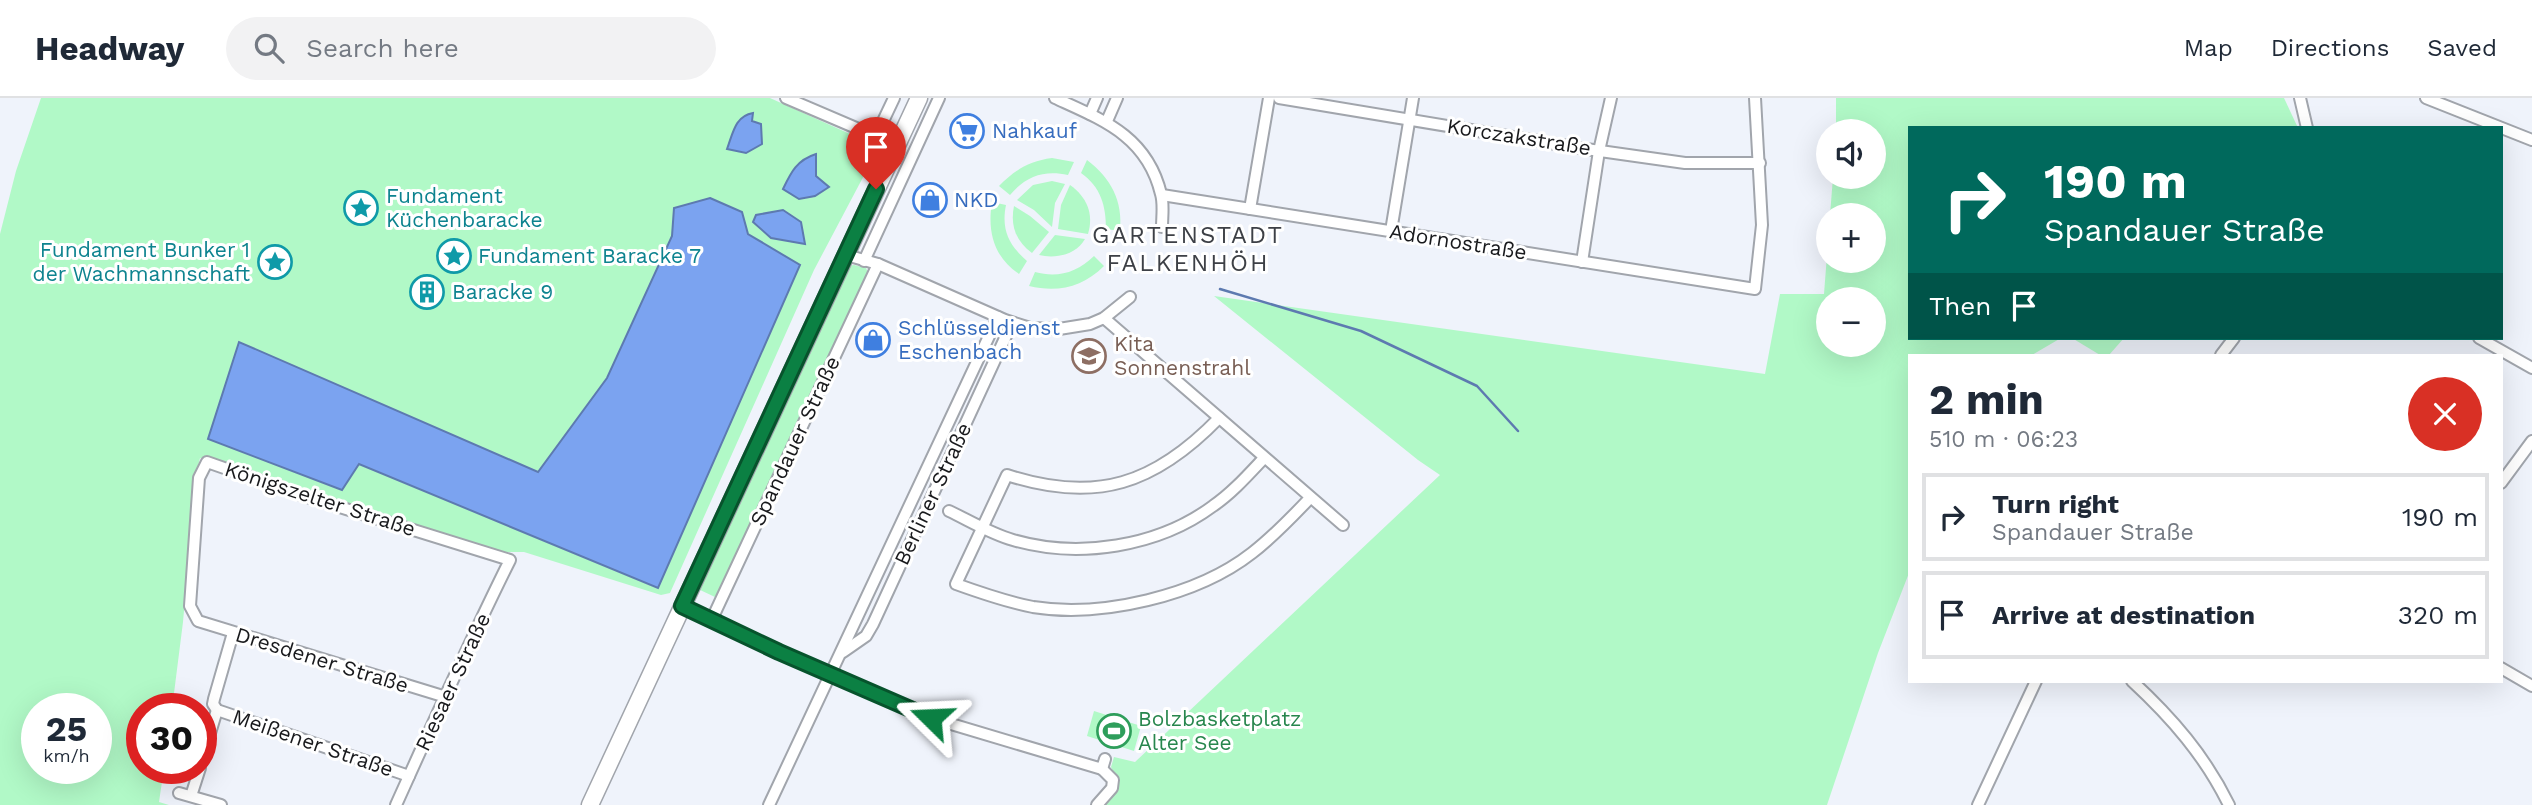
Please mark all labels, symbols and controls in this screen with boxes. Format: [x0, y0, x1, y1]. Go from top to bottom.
search box [226, 17, 716, 80]
text: Headway [35, 29, 184, 68]
icon: search [250, 29, 288, 67]
text: Search here [306, 33, 459, 63]
text: Map [2184, 34, 2233, 62]
text: Directions [2271, 34, 2389, 62]
text: Saved [2427, 34, 2497, 62]
supermarket icon: Nahkauf [948, 112, 986, 150]
street label: Korczakstraße [1445, 113, 1593, 160]
pin [846, 117, 906, 189]
place label: Nahkauf [992, 118, 1077, 143]
map controls [1816, 119, 1886, 357]
button: sound [1816, 119, 1886, 189]
icon: arrive [857, 128, 895, 166]
text: 190 m [2044, 152, 2187, 210]
icon: right [1929, 154, 2020, 245]
shop icon: NKD [911, 181, 949, 219]
place label: Fundament Küchenbaracke [386, 183, 543, 232]
place label: NKD [954, 187, 998, 212]
place icon: Fundament Küchenbaracke [342, 189, 380, 227]
button: + [1816, 203, 1886, 273]
text: Spandauer Straße [2044, 211, 2325, 249]
street label: Adornostraße [1388, 218, 1529, 265]
district label: GARTENSTADT FALKENHÖH [1092, 221, 1284, 277]
place label: Fundament Bunker 1 der Wachmannschaft [32, 237, 250, 286]
place icon: Fundament Baracke 7 [435, 237, 473, 275]
place icon: Fundament Bunker 1 der Wachmannschaft [256, 243, 294, 281]
place label: Fundament Baracke 7 [478, 243, 701, 268]
building icon: Baracke 9 [408, 273, 446, 311]
place label: Baracke 9 [452, 279, 553, 304]
button: − [1816, 287, 1886, 357]
icon: arrive [2005, 287, 2043, 325]
text: Then [1929, 291, 1991, 321]
place label: Schlüsseldienst Eschenbach [898, 315, 1060, 364]
shop icon: Schlüsseldienst Eschenbach [854, 321, 892, 359]
place label: Kita Sonnenstrahl [1114, 331, 1251, 380]
school or university icon: Kita Sonnenstrahl [1070, 337, 1108, 375]
street label: Spandauer Straße [744, 352, 845, 530]
text: 2 min [1929, 375, 2044, 424]
button: close [2408, 377, 2482, 451]
street label: Berliner Straße [889, 419, 976, 569]
text: 510 m · 06:23 [1929, 426, 2078, 453]
street label: Königszelter Straße [222, 456, 419, 541]
text: Turn right [1992, 489, 2119, 519]
icon: right [1933, 498, 1971, 536]
text: 190 m [2402, 502, 2478, 532]
text: Spandauer Straße [1992, 519, 2194, 546]
icon: arrive [1933, 596, 1971, 634]
text: Arrive at destination [1992, 600, 2255, 630]
text: 320 m [2398, 600, 2478, 630]
street label: Riesaer Straße [410, 609, 495, 755]
street label: Dresdener Straße [233, 621, 412, 698]
position arrow [894, 681, 968, 755]
speed limit sign: 30 [126, 693, 217, 784]
street label: Meißener Straße [229, 703, 397, 782]
place label: Bolzbasketplatz Alter See [1138, 706, 1301, 755]
text: 25 [46, 708, 87, 750]
sports icon: Bolzbasketplatz Alter See [1095, 712, 1133, 750]
text: km/h [43, 745, 90, 766]

